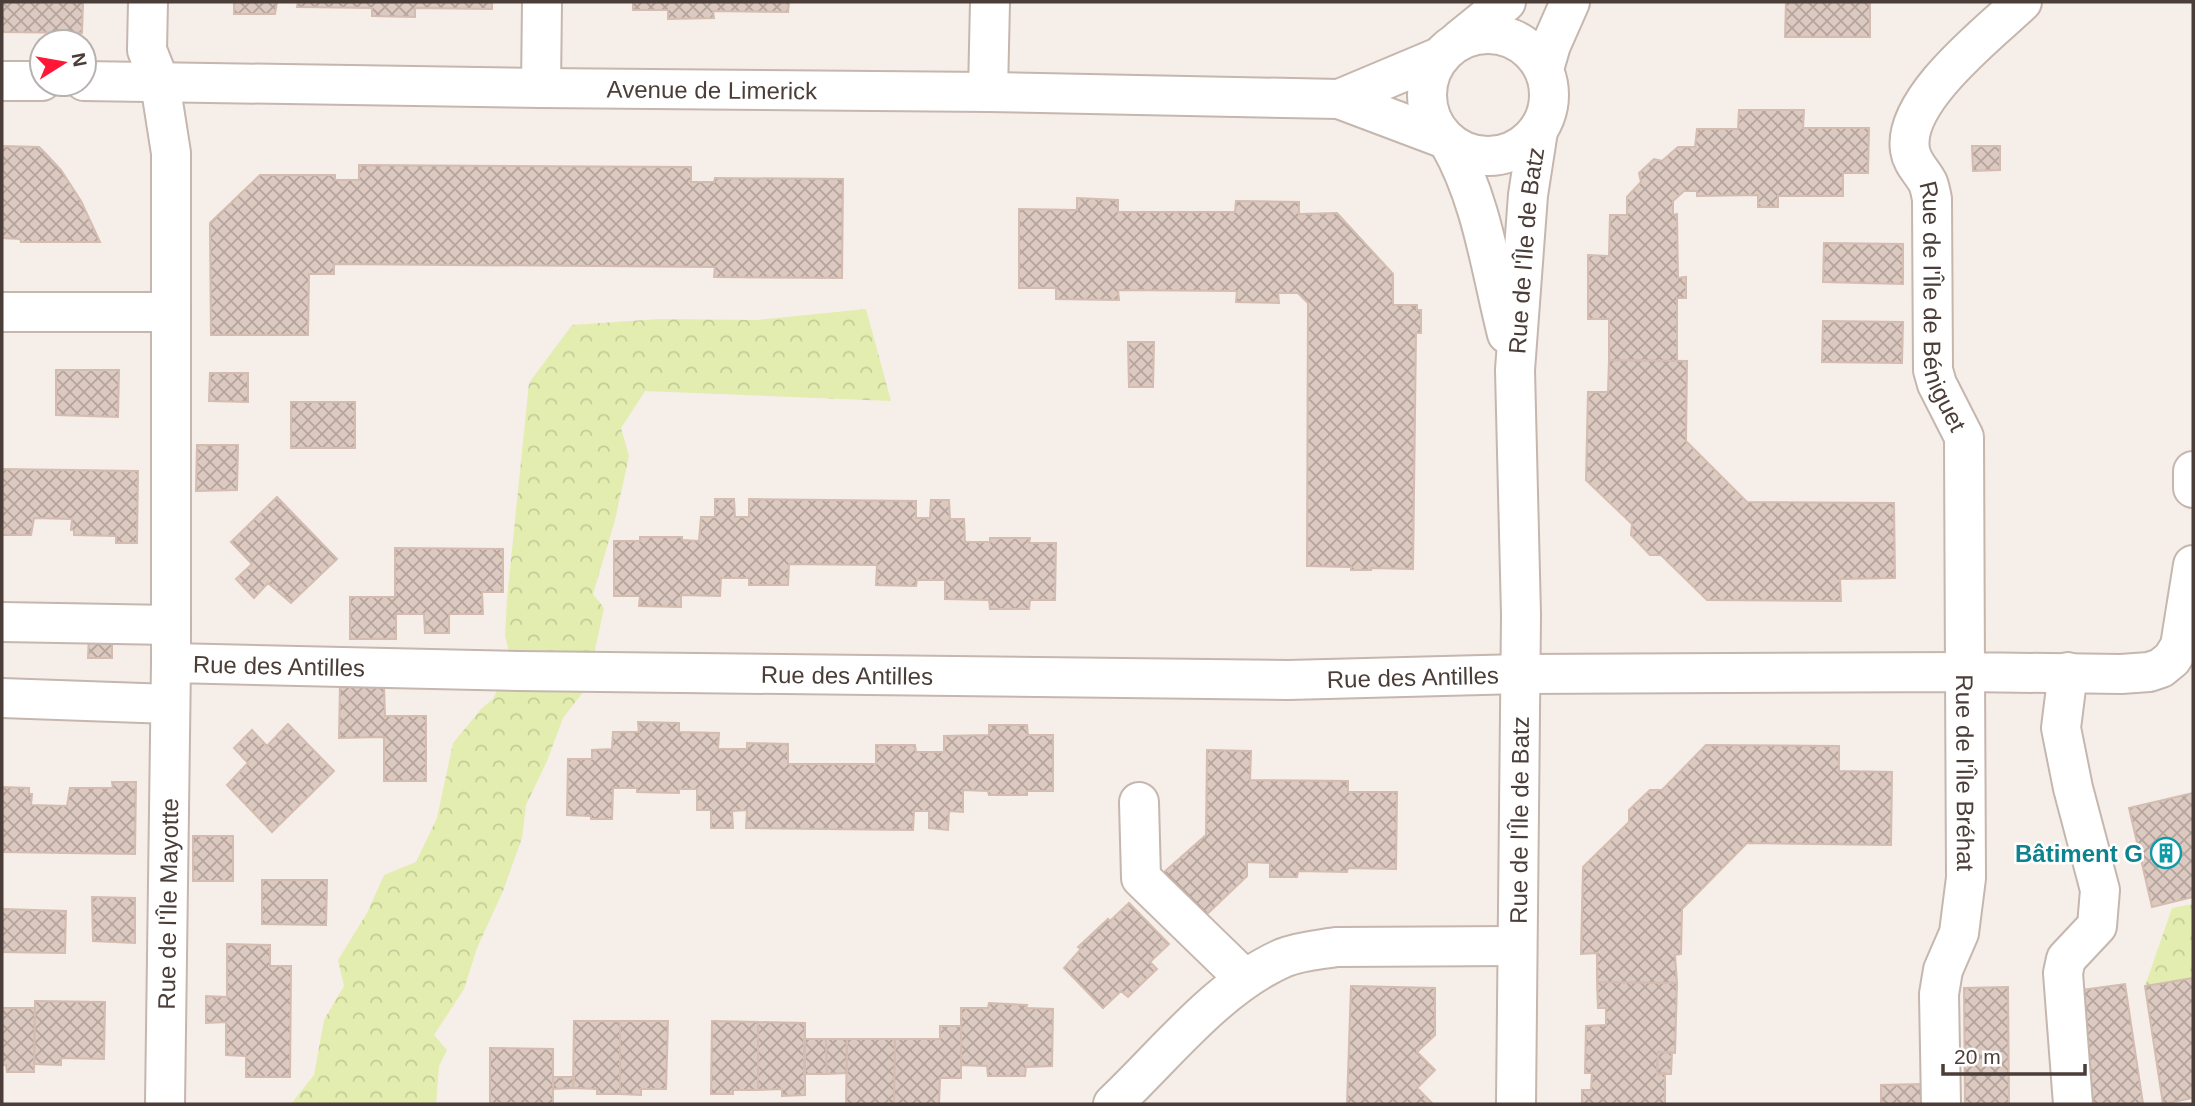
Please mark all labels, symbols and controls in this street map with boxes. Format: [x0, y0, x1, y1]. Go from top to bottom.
north arrow [28, 28, 98, 98]
text: N [68, 51, 91, 69]
street label: Avenue de Limerick [607, 75, 818, 104]
street label: Rue de l'Île de Batz [1503, 145, 1549, 355]
street label: Rue de l'Île de Béniguet [1915, 178, 1972, 436]
street label: Rue des Antilles [193, 650, 365, 681]
street label: Rue des Antilles [761, 660, 933, 689]
street label: Rue des Antilles [1326, 661, 1499, 692]
street label: Rue de l'Île Bréhat [1952, 674, 1979, 872]
street label: Rue de l'Île de Batz [1504, 716, 1533, 924]
street label: Rue de l'Île Mayotte [153, 798, 183, 1010]
building icon: Bâtiment G [2149, 836, 2183, 870]
place label: Bâtiment G [2015, 840, 2143, 867]
scale bar [1943, 1032, 2085, 1076]
text: 20 m [1954, 1045, 2001, 1068]

